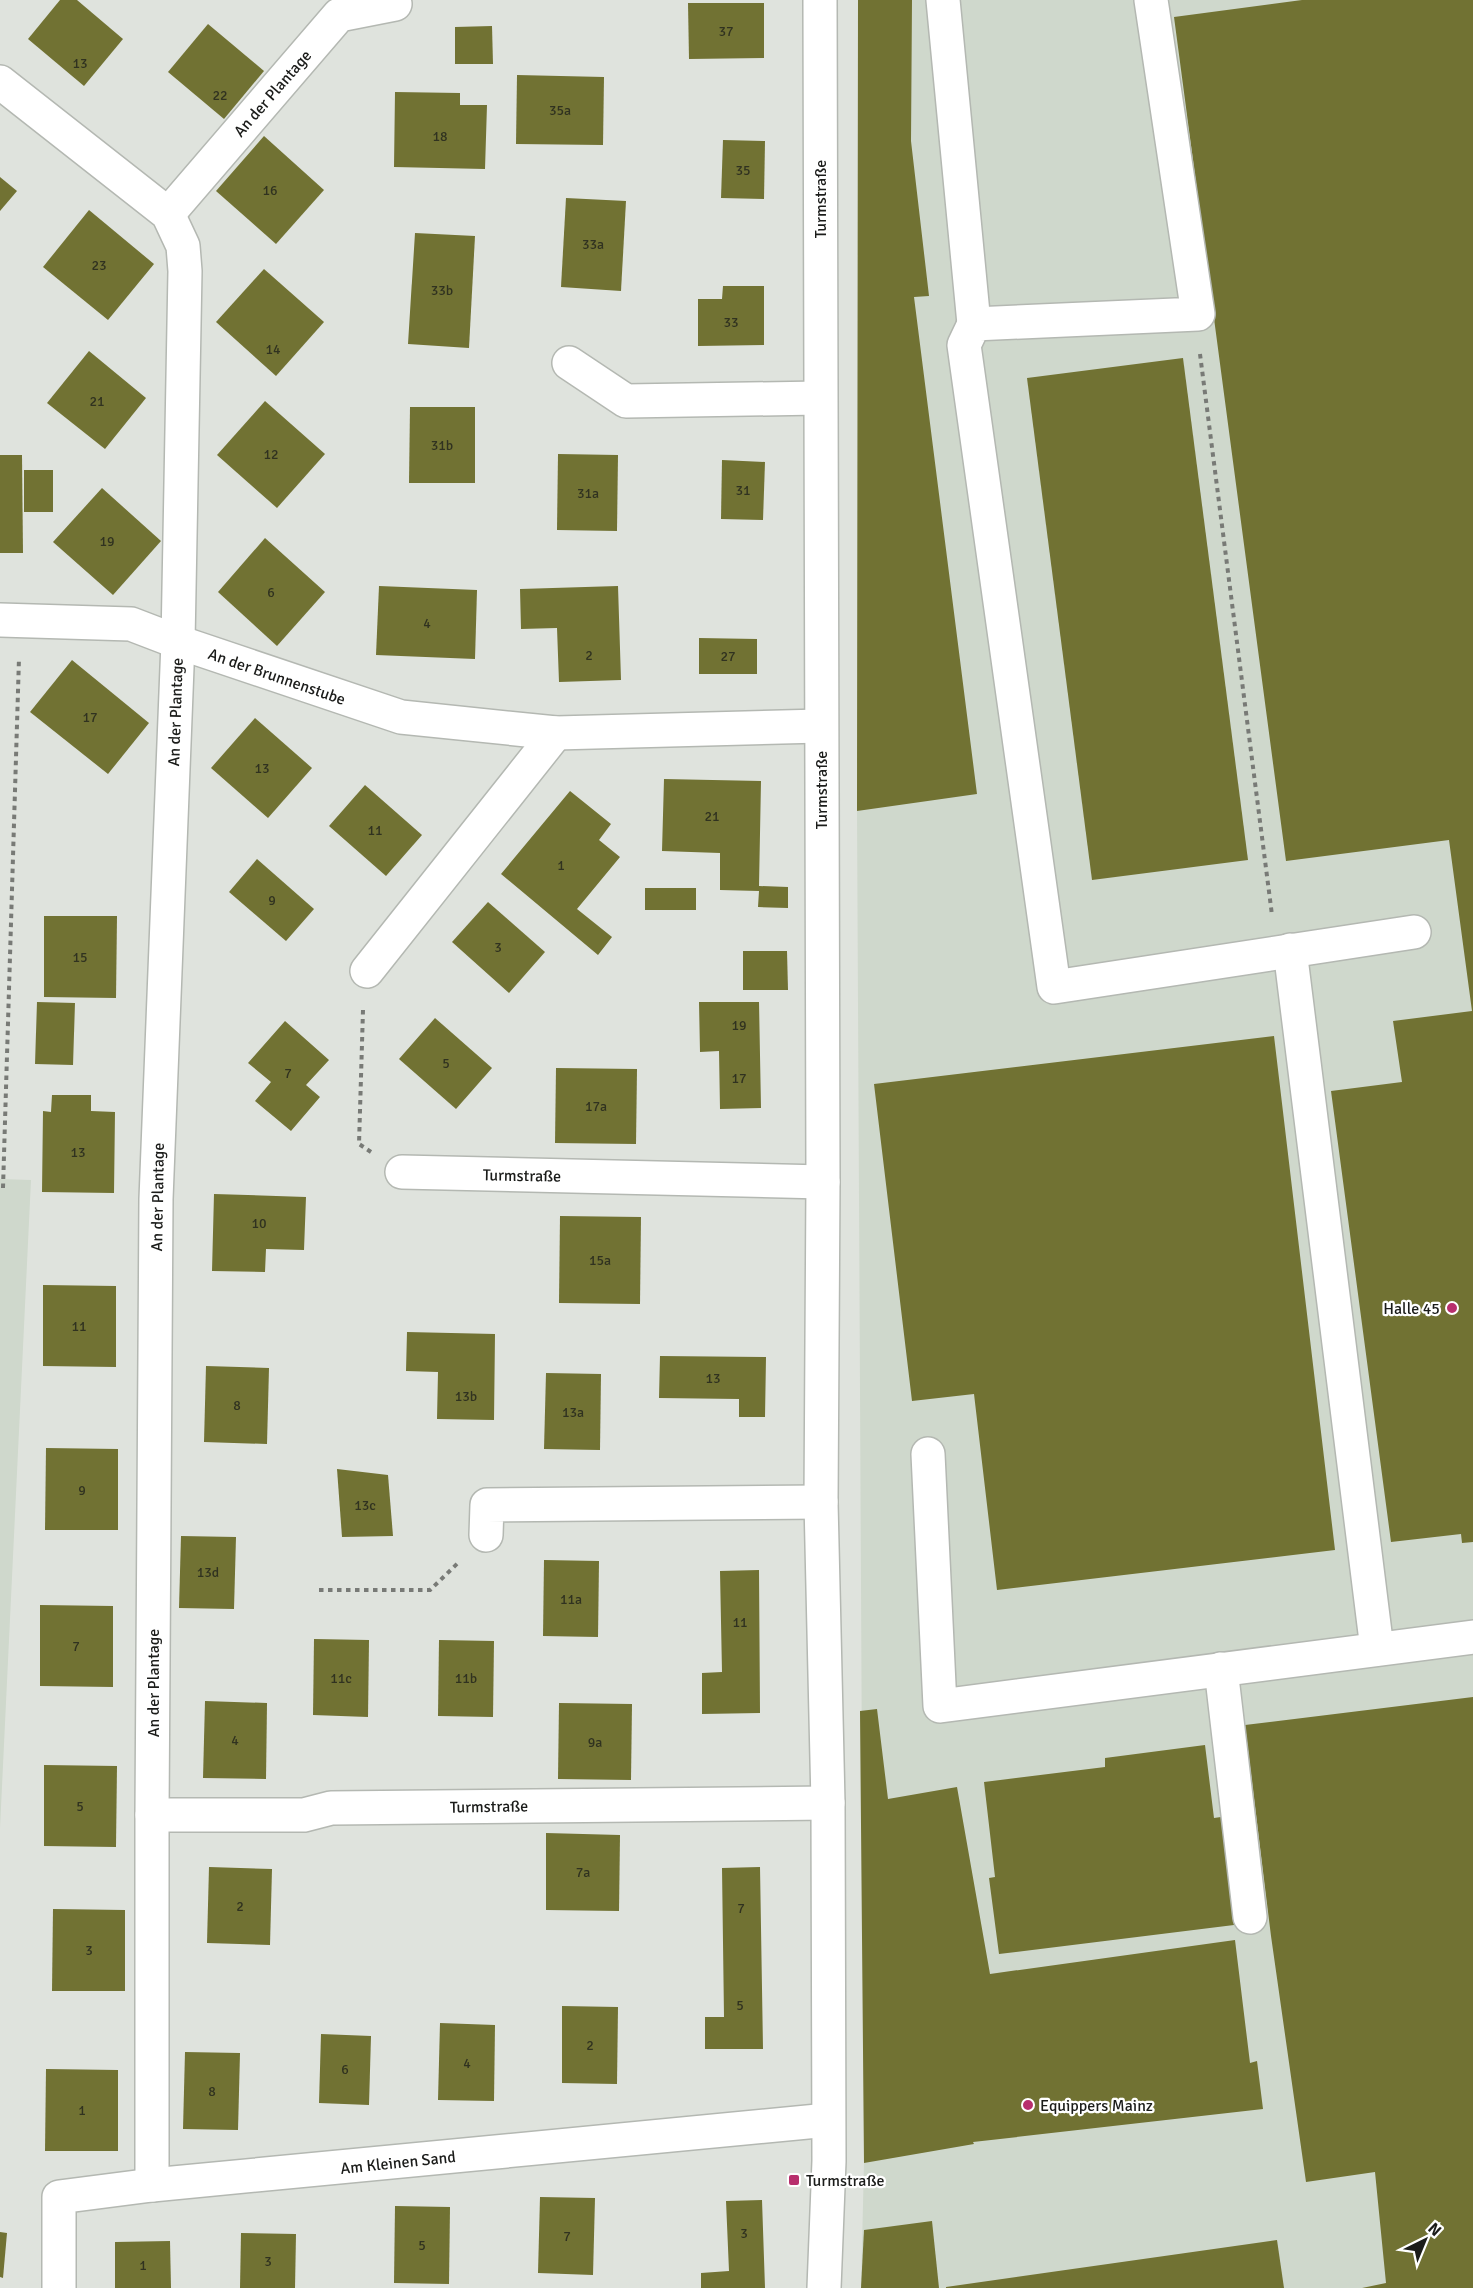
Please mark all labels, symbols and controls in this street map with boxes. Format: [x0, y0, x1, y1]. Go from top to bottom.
house number: 37 [718, 23, 734, 40]
street label: An der Plantage [230, 46, 316, 141]
house number: 13 [72, 55, 88, 72]
house number: 22 [212, 87, 228, 104]
house number: 35a [549, 102, 571, 119]
house number: 18 [432, 128, 448, 145]
street label: Turmstraße [811, 160, 831, 238]
house number: 35 [735, 162, 751, 179]
house number: 16 [262, 182, 278, 199]
house number: 33a [582, 236, 604, 253]
house number: 23 [91, 257, 107, 274]
house number: 33b [431, 282, 453, 299]
house number: 33 [723, 314, 739, 331]
house number: 14 [265, 341, 281, 358]
house number: 21 [89, 393, 105, 410]
house number: 31b [431, 437, 453, 454]
house number: 12 [263, 446, 279, 463]
house number: 31 [735, 482, 751, 499]
house number: 31a [577, 485, 599, 502]
house number: 19 [99, 533, 115, 550]
house number: 6 [267, 584, 275, 601]
house number: 4 [423, 615, 431, 632]
street label: An der Brunnenstube [205, 644, 348, 710]
house number: 2 [585, 647, 593, 664]
house number: 27 [720, 648, 736, 665]
street label: An der Plantage [164, 657, 188, 767]
house number: 17 [82, 709, 98, 726]
street label: Turmstraße [812, 751, 832, 829]
house number: 13 [254, 760, 270, 777]
house number: 21 [704, 808, 720, 825]
house number: 11 [367, 822, 383, 839]
house number: 1 [557, 857, 565, 874]
house number: 9 [268, 892, 276, 909]
house number: 3 [494, 939, 502, 956]
house number: 15 [72, 949, 88, 966]
house number: 19 [731, 1017, 747, 1034]
house number: 5 [442, 1055, 450, 1072]
house number: 7 [284, 1065, 292, 1082]
house number: 17 [731, 1070, 747, 1087]
house number: 17a [585, 1098, 607, 1115]
street label: An der Plantage [147, 1143, 169, 1252]
house number: 13 [70, 1144, 86, 1161]
street label: Turmstraße [483, 1165, 561, 1187]
house number: 10 [251, 1215, 267, 1232]
house number: 15a [589, 1252, 611, 1269]
place label: Halle 45 [1383, 1299, 1440, 1319]
marker: Halle 45 [1445, 1301, 1459, 1315]
house number: 11 [71, 1318, 87, 1335]
house number: 13 [705, 1370, 721, 1387]
house number: 13b [455, 1388, 477, 1405]
house number: 8 [233, 1397, 241, 1414]
house number: 13a [562, 1404, 584, 1421]
house number: 9 [78, 1482, 86, 1499]
house number: 13c [354, 1497, 376, 1514]
house number: 13d [197, 1564, 219, 1581]
house number: 11a [560, 1591, 582, 1608]
house number: 11 [732, 1614, 748, 1631]
street label: An der Plantage [144, 1629, 164, 1737]
house number: 7 [72, 1638, 80, 1655]
house number: 11c [330, 1670, 352, 1687]
house number: 11b [455, 1670, 477, 1687]
house number: 4 [231, 1732, 239, 1749]
house number: 9a [588, 1734, 602, 1751]
street label: Turmstraße [450, 1796, 528, 1818]
house number: 5 [76, 1798, 84, 1815]
house number: 7a [576, 1864, 590, 1881]
house number: 2 [236, 1898, 244, 1915]
house number: 7 [737, 1900, 745, 1917]
house number: 3 [85, 1942, 93, 1959]
house number: 5 [736, 1997, 744, 2014]
house number: 2 [586, 2037, 594, 2054]
house number: 4 [463, 2055, 471, 2072]
house number: 6 [341, 2061, 349, 2078]
house number: 8 [208, 2083, 216, 2100]
place label: Equippers Mainz [1040, 2096, 1153, 2116]
marker: Equippers Mainz [1021, 2098, 1035, 2112]
house number: 1 [78, 2102, 86, 2119]
street label: Am Kleinen Sand [340, 2147, 457, 2179]
place label: Turmstraße [806, 2171, 884, 2191]
marker: Turmstraße [787, 2173, 801, 2187]
north arrow [1395, 2210, 1455, 2270]
text: N [1424, 2219, 1445, 2241]
house number: 3 [740, 2225, 748, 2242]
house number: 7 [563, 2228, 571, 2245]
house number: 5 [418, 2237, 426, 2254]
house number: 3 [264, 2253, 272, 2270]
house number: 1 [139, 2257, 147, 2274]

